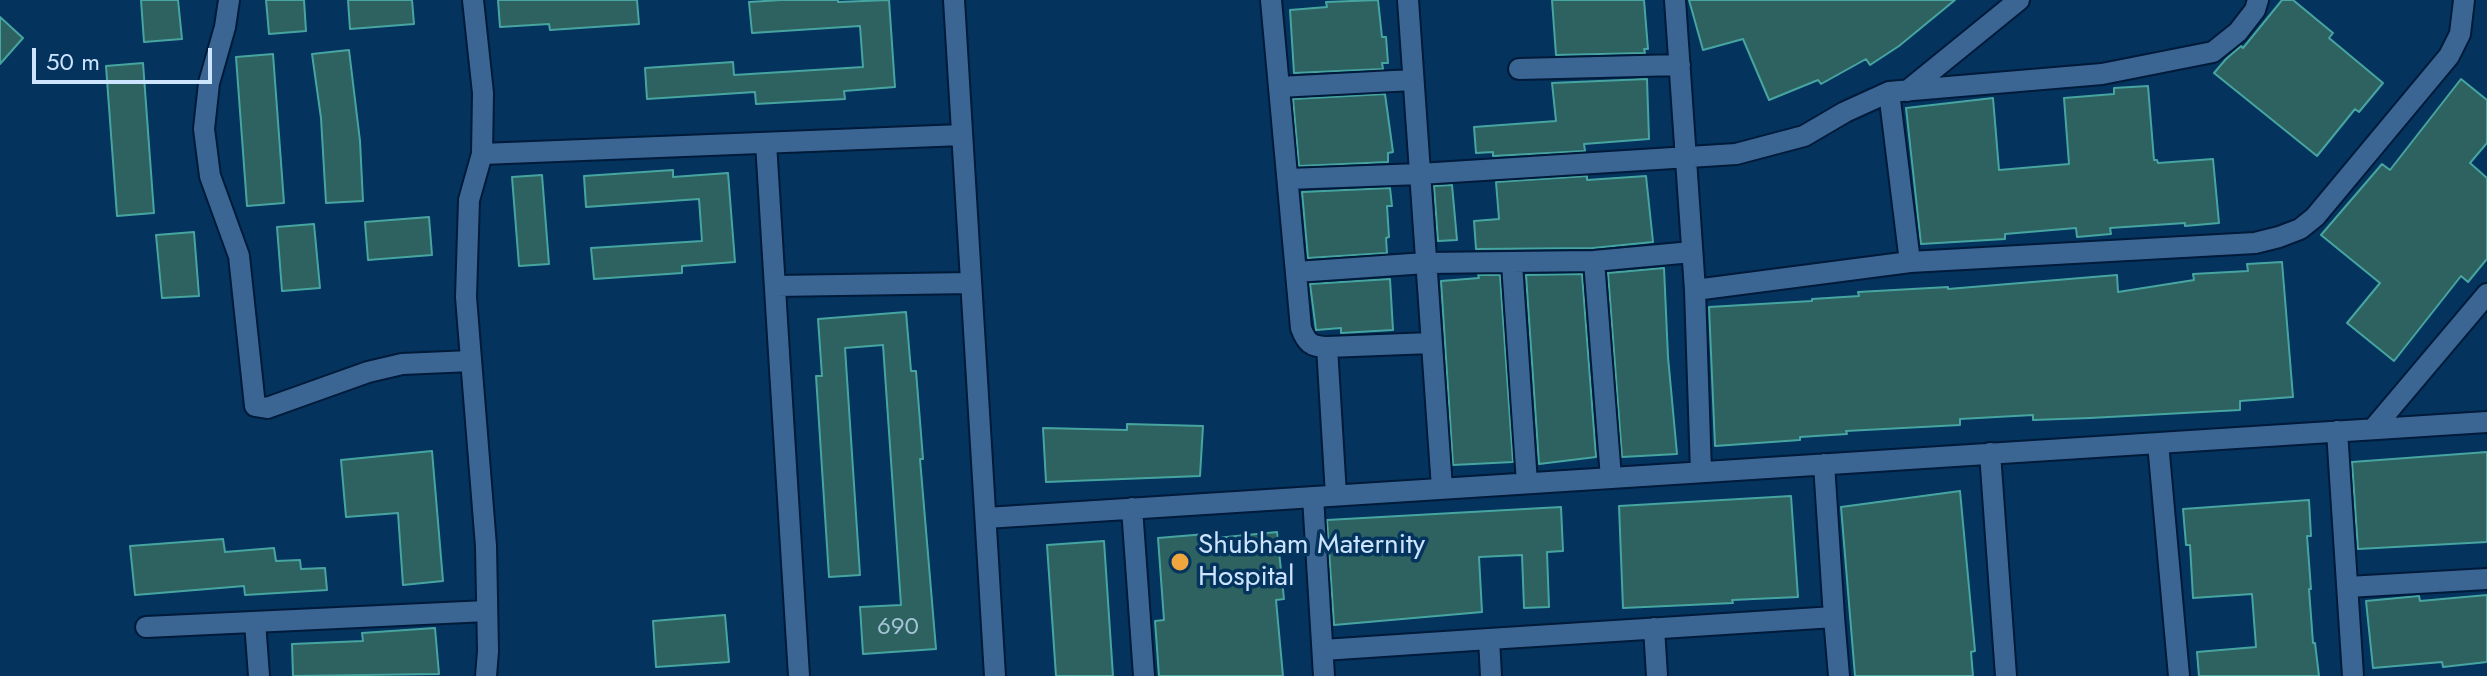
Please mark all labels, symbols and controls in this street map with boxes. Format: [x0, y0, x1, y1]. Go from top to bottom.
scale bar [36, 32, 216, 82]
text: 50 m [46, 44, 100, 79]
place label: Shubham Maternity Hospital [1198, 529, 1425, 595]
marker: Shubham Maternity Hospital [1169, 551, 1191, 573]
house number: 690 [877, 614, 919, 642]

